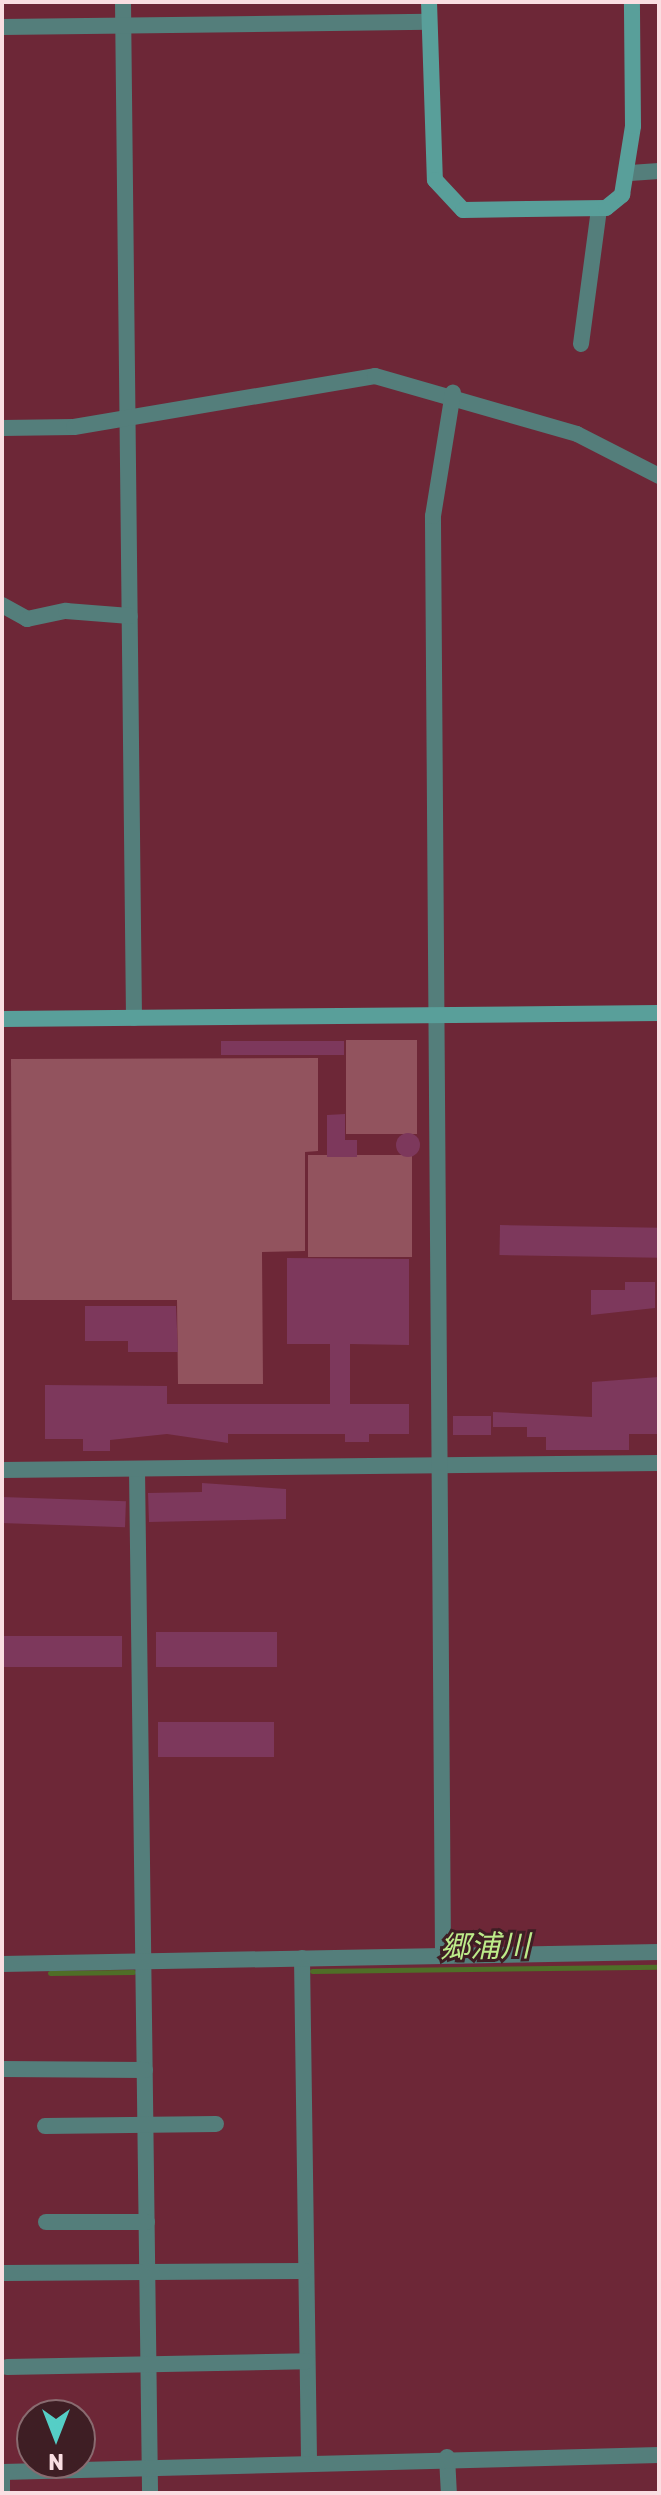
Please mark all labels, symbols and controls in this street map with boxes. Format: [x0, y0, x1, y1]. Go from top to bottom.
water label: 郷浦川 [440, 1928, 530, 1966]
north arrow [16, 2399, 96, 2479]
text: N [48, 2448, 64, 2475]

